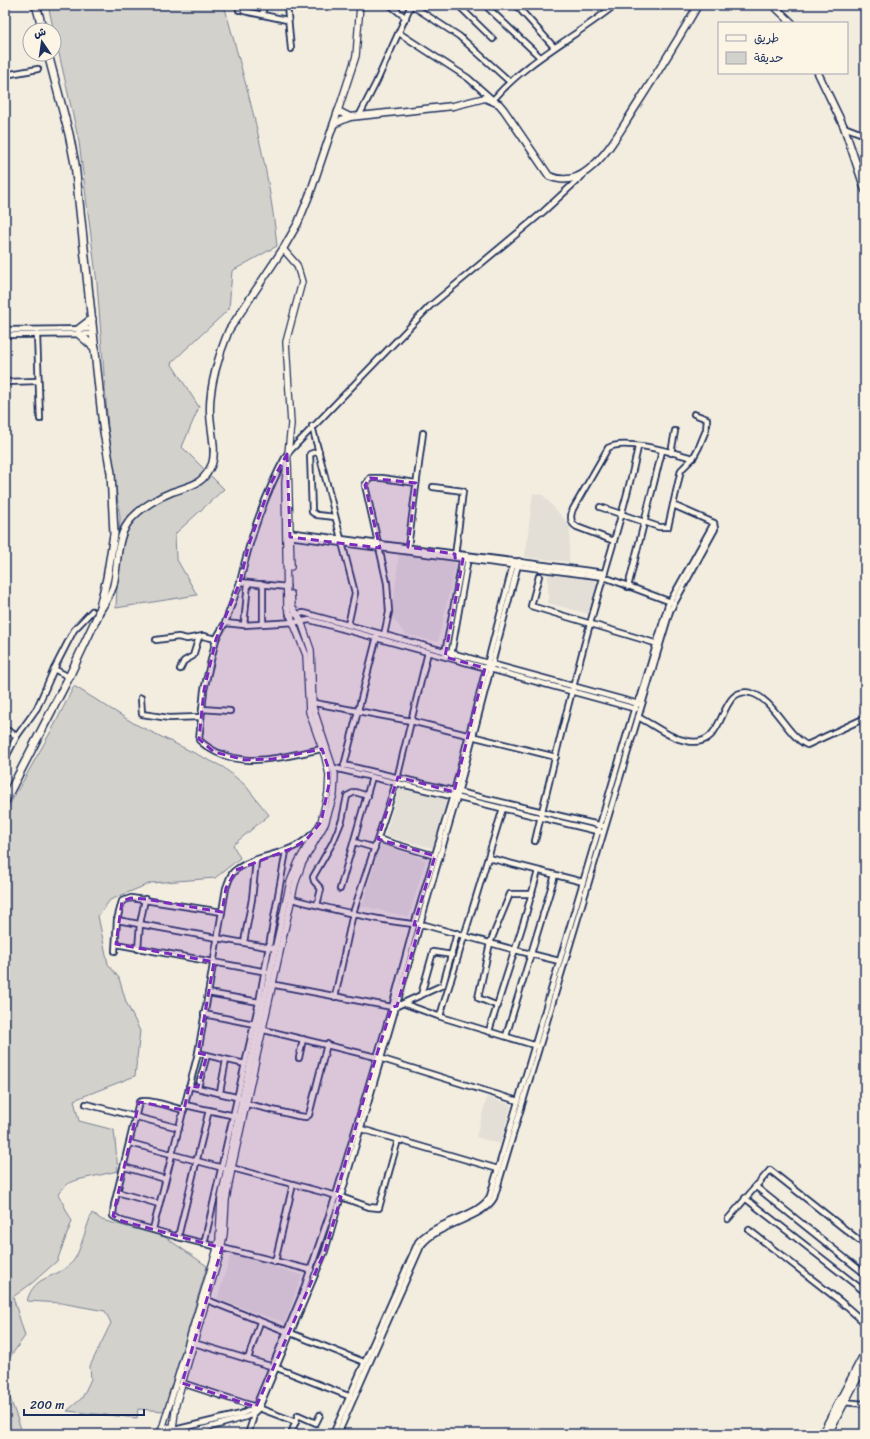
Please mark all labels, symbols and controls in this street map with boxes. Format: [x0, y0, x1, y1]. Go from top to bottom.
north arrow [22, 22, 62, 62]
text: ش [32, 22, 48, 43]
legend [718, 22, 848, 74]
text: طريق [754, 27, 779, 49]
text: حديقة [754, 47, 783, 69]
scale bar [24, 1391, 144, 1417]
text: 200 m [30, 1394, 64, 1416]

